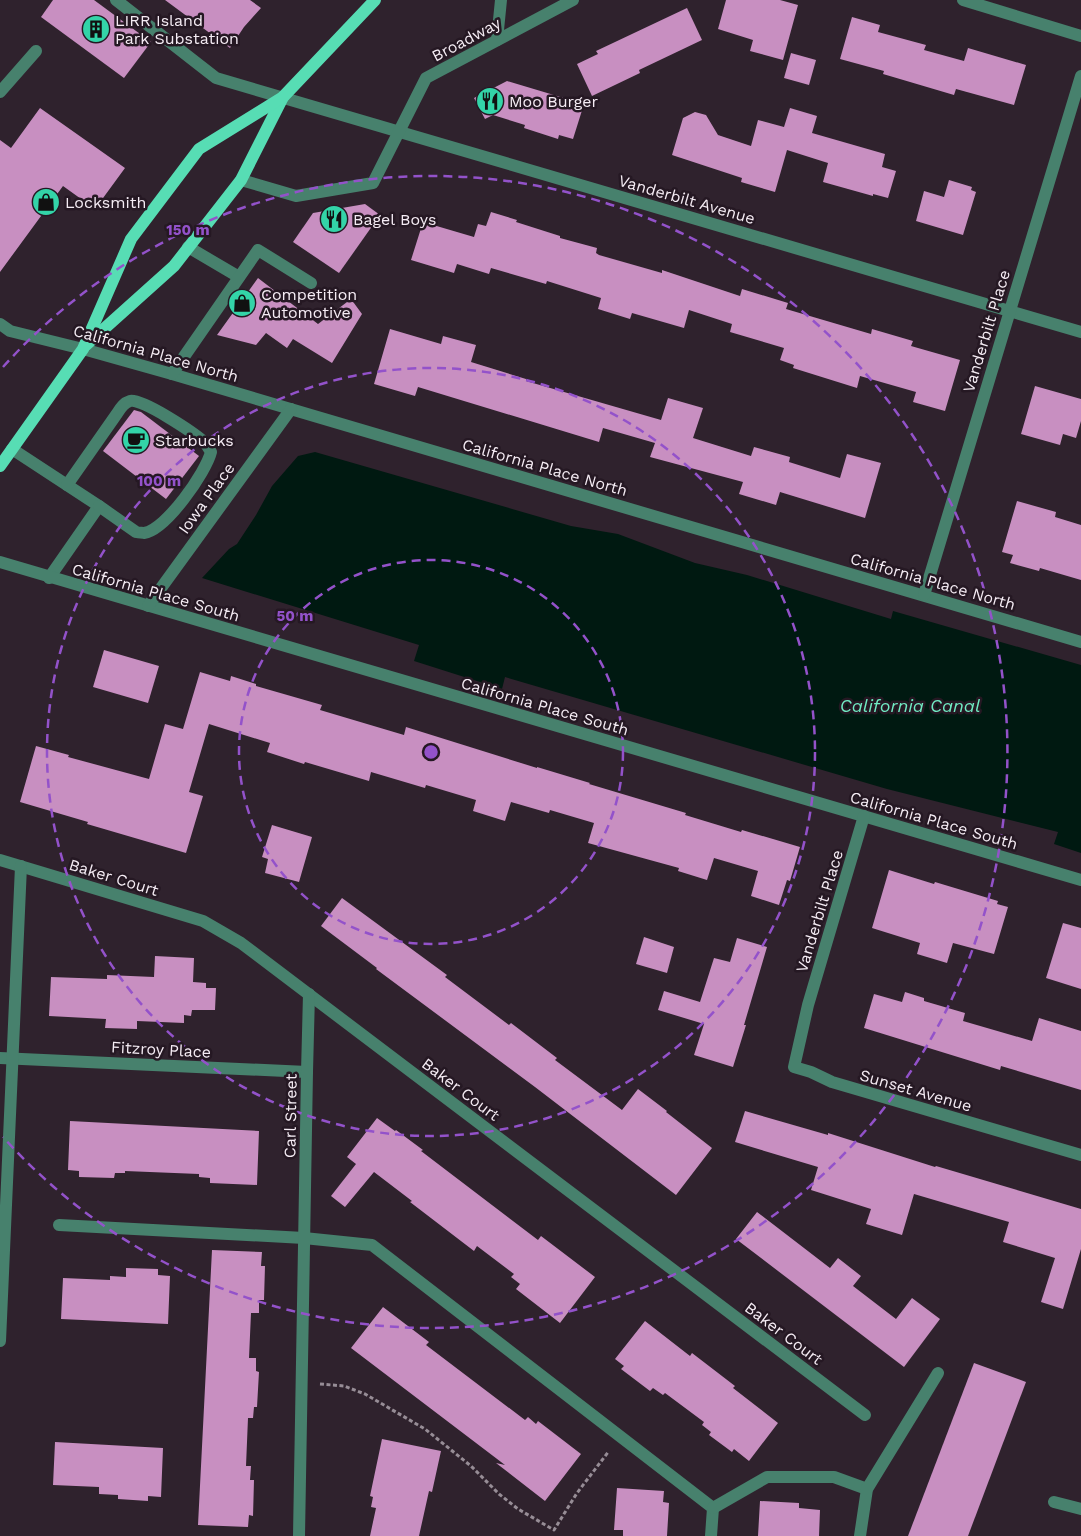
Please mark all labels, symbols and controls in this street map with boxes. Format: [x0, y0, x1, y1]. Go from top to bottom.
place label: LIRR Island Park Substation [115, 11, 239, 48]
street label: Broadway [428, 13, 505, 66]
building icon: LIRR Island Park Substation [81, 14, 111, 44]
restaurant icon: Moo Burger [475, 86, 505, 116]
place label: Moo Burger [509, 92, 598, 111]
street label: Vanderbilt Avenue [616, 171, 757, 228]
shop icon: Locksmith [31, 187, 61, 217]
place label: Locksmith [65, 193, 146, 212]
restaurant icon: Bagel Boys [319, 204, 349, 234]
place label: Bagel Boys [353, 210, 436, 229]
text: 150 m [166, 221, 210, 239]
street label: Vanderbilt Place [959, 268, 1014, 395]
place label: Competition Automotive [261, 285, 357, 322]
shop icon: Competition Automotive [227, 288, 257, 318]
street label: California Place North [71, 321, 241, 386]
cafe icon: Starbucks [121, 425, 151, 455]
place label: Starbucks [155, 431, 234, 450]
street label: California Place North [460, 435, 630, 500]
street label: Iowa Place [174, 459, 239, 538]
text: 100 m [137, 472, 181, 490]
street label: California Place North [848, 549, 1018, 614]
street label: California Place South [70, 559, 242, 626]
text: 50 m [277, 607, 313, 625]
street label: California Place South [459, 673, 631, 740]
water label: California Canal [840, 695, 980, 716]
centre of rings [422, 743, 440, 761]
street label: California Place South [848, 787, 1020, 854]
street label: Vanderbilt Place [792, 848, 847, 975]
street label: Baker Court [67, 855, 161, 900]
street label: Fitzroy Place [110, 1037, 211, 1062]
street label: Baker Court [418, 1054, 504, 1125]
street label: Sunset Avenue [858, 1065, 974, 1116]
street label: Carl Street [280, 1073, 301, 1158]
street label: Baker Court [741, 1298, 827, 1369]

